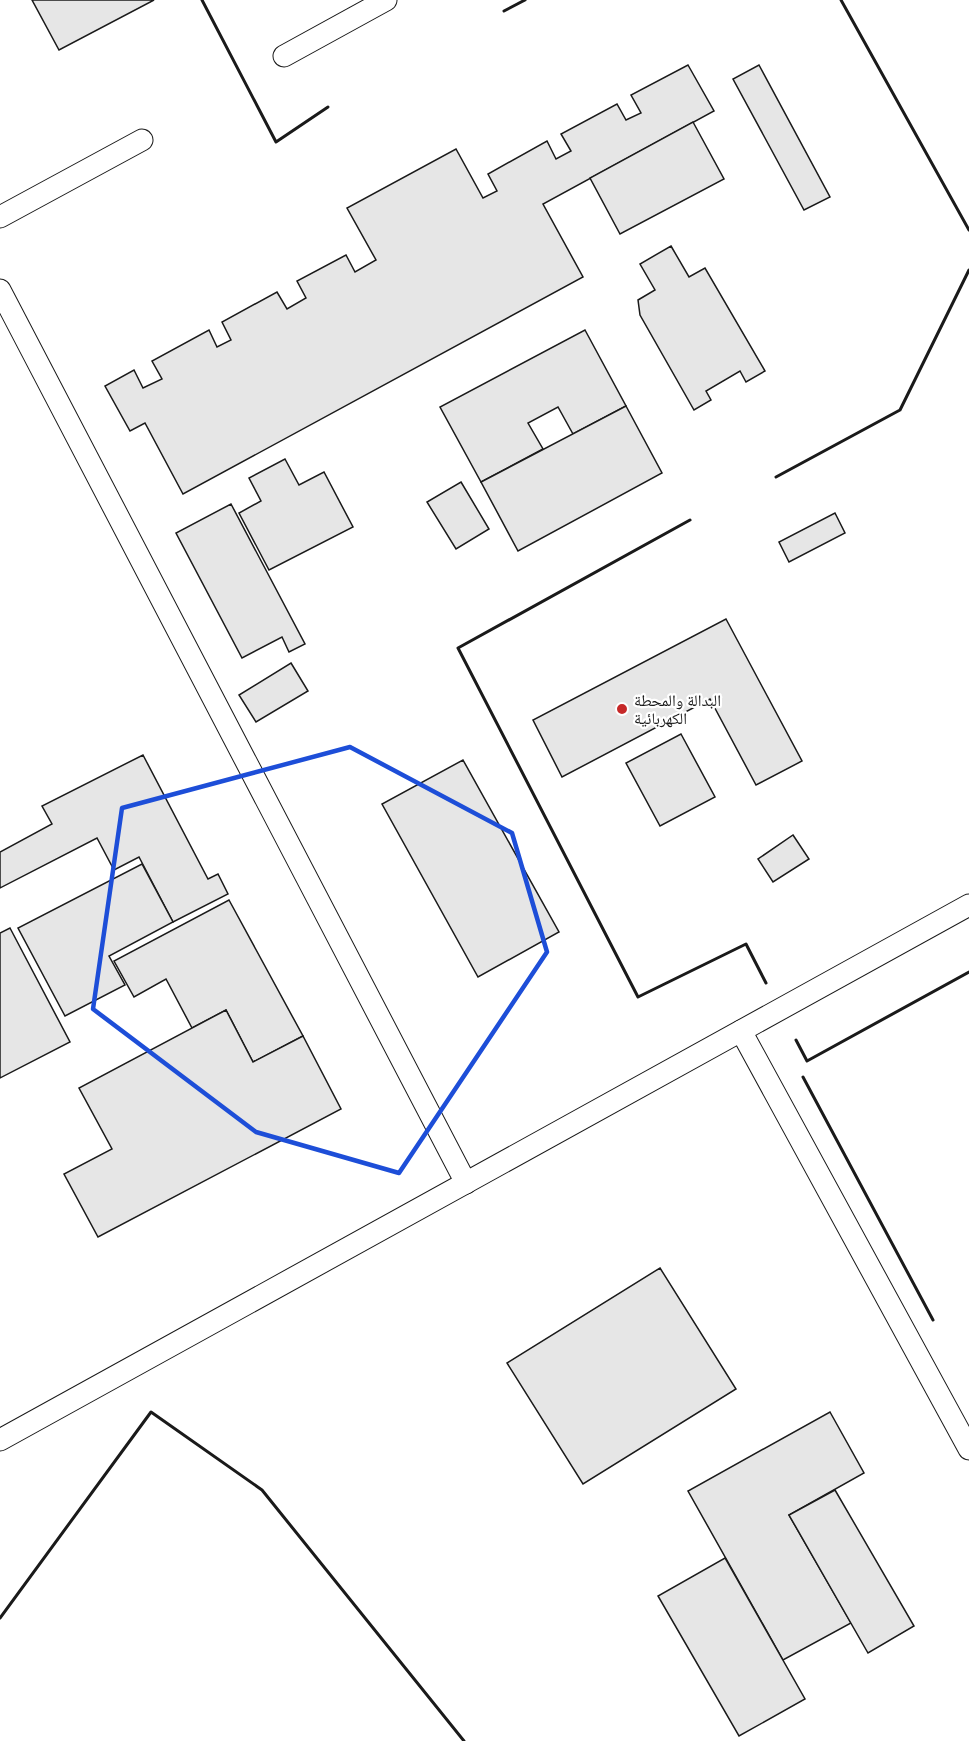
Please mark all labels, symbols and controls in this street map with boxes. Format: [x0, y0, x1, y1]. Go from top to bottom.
place label: البدالة والمحطة الكهربائية [634, 689, 721, 729]
marker: البدالة والمحطة الكهربائية [615, 702, 629, 716]

